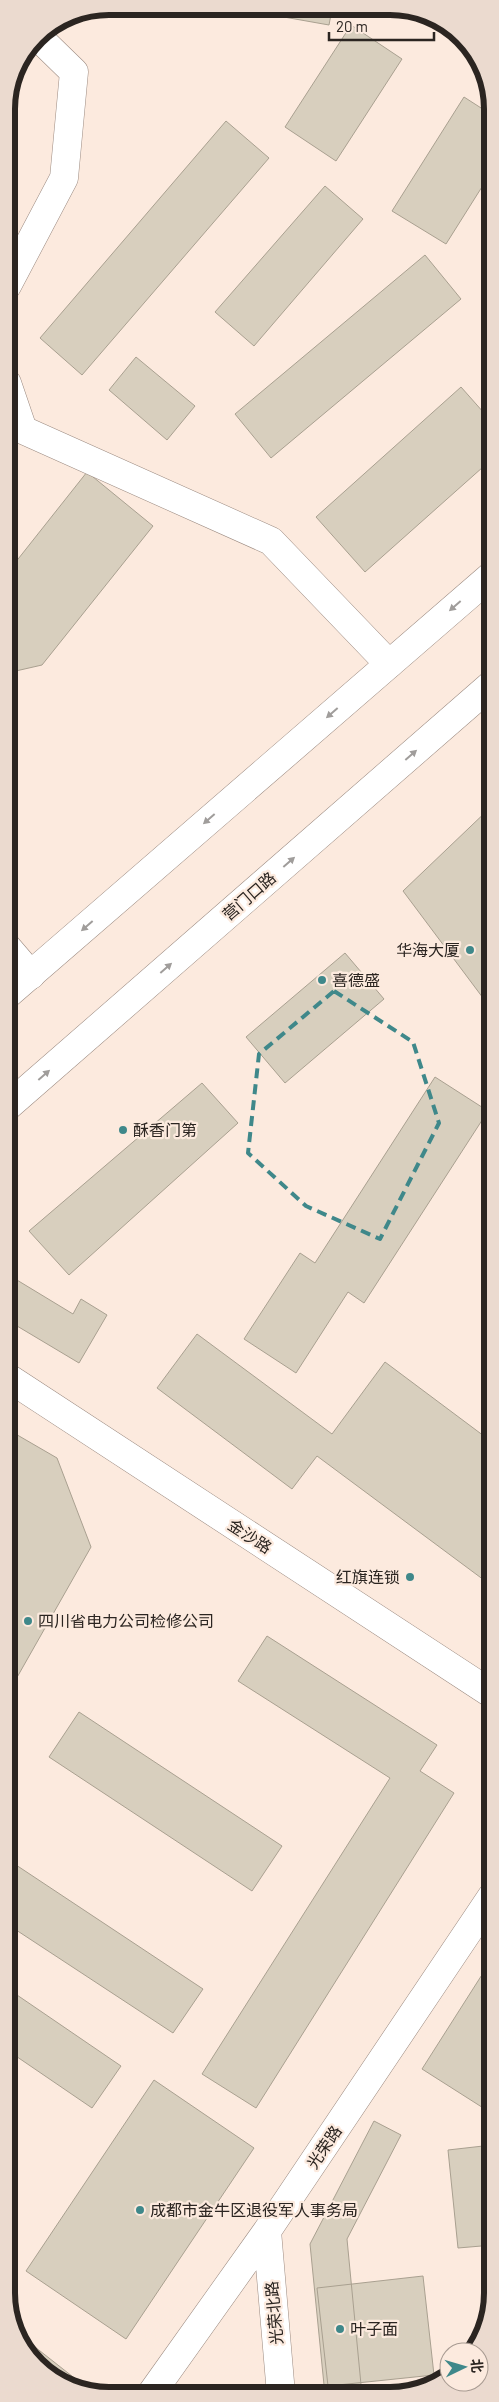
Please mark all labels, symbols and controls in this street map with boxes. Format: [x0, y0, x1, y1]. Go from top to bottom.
scale bar [329, 10, 434, 42]
text: 20 m [336, 17, 368, 35]
one-way arrow [449, 601, 462, 612]
one-way arrow [326, 707, 339, 718]
one-way arrow [405, 750, 417, 761]
one-way arrow [203, 814, 216, 825]
one-way arrow [282, 856, 295, 867]
street label: 营门口路 [218, 867, 279, 924]
one-way arrow [81, 920, 93, 932]
place label: 华海大厦 [396, 940, 460, 959]
marker: 华海大厦 [464, 944, 476, 956]
one-way arrow [159, 963, 172, 974]
place label: 喜德盛 [332, 970, 380, 989]
marker: 喜德盛 [316, 974, 328, 986]
one-way arrow [37, 1069, 49, 1081]
place label: 酥香门第 [133, 1120, 197, 1139]
marker: 酥香门第 [117, 1124, 129, 1136]
street label: 金沙路 [225, 1515, 276, 1557]
place label: 红旗连锁 [336, 1567, 400, 1586]
marker: 红旗连锁 [404, 1571, 416, 1583]
place label: 四川省电力公司检修公司 [38, 1611, 214, 1630]
marker: 四川省电力公司检修公司 [22, 1615, 34, 1627]
street label: 光荣路 [302, 2122, 345, 2172]
place label: 成都市金牛区退役军人事务局 [150, 2200, 358, 2219]
marker: 成都市金牛区退役军人事务局 [134, 2204, 146, 2216]
street label: 光荣北路 [261, 2280, 286, 2346]
place label: 叶子面 [350, 2319, 398, 2338]
marker: 叶子面 [334, 2323, 346, 2335]
north arrow [439, 2342, 489, 2392]
text: 北 [468, 2358, 487, 2374]

